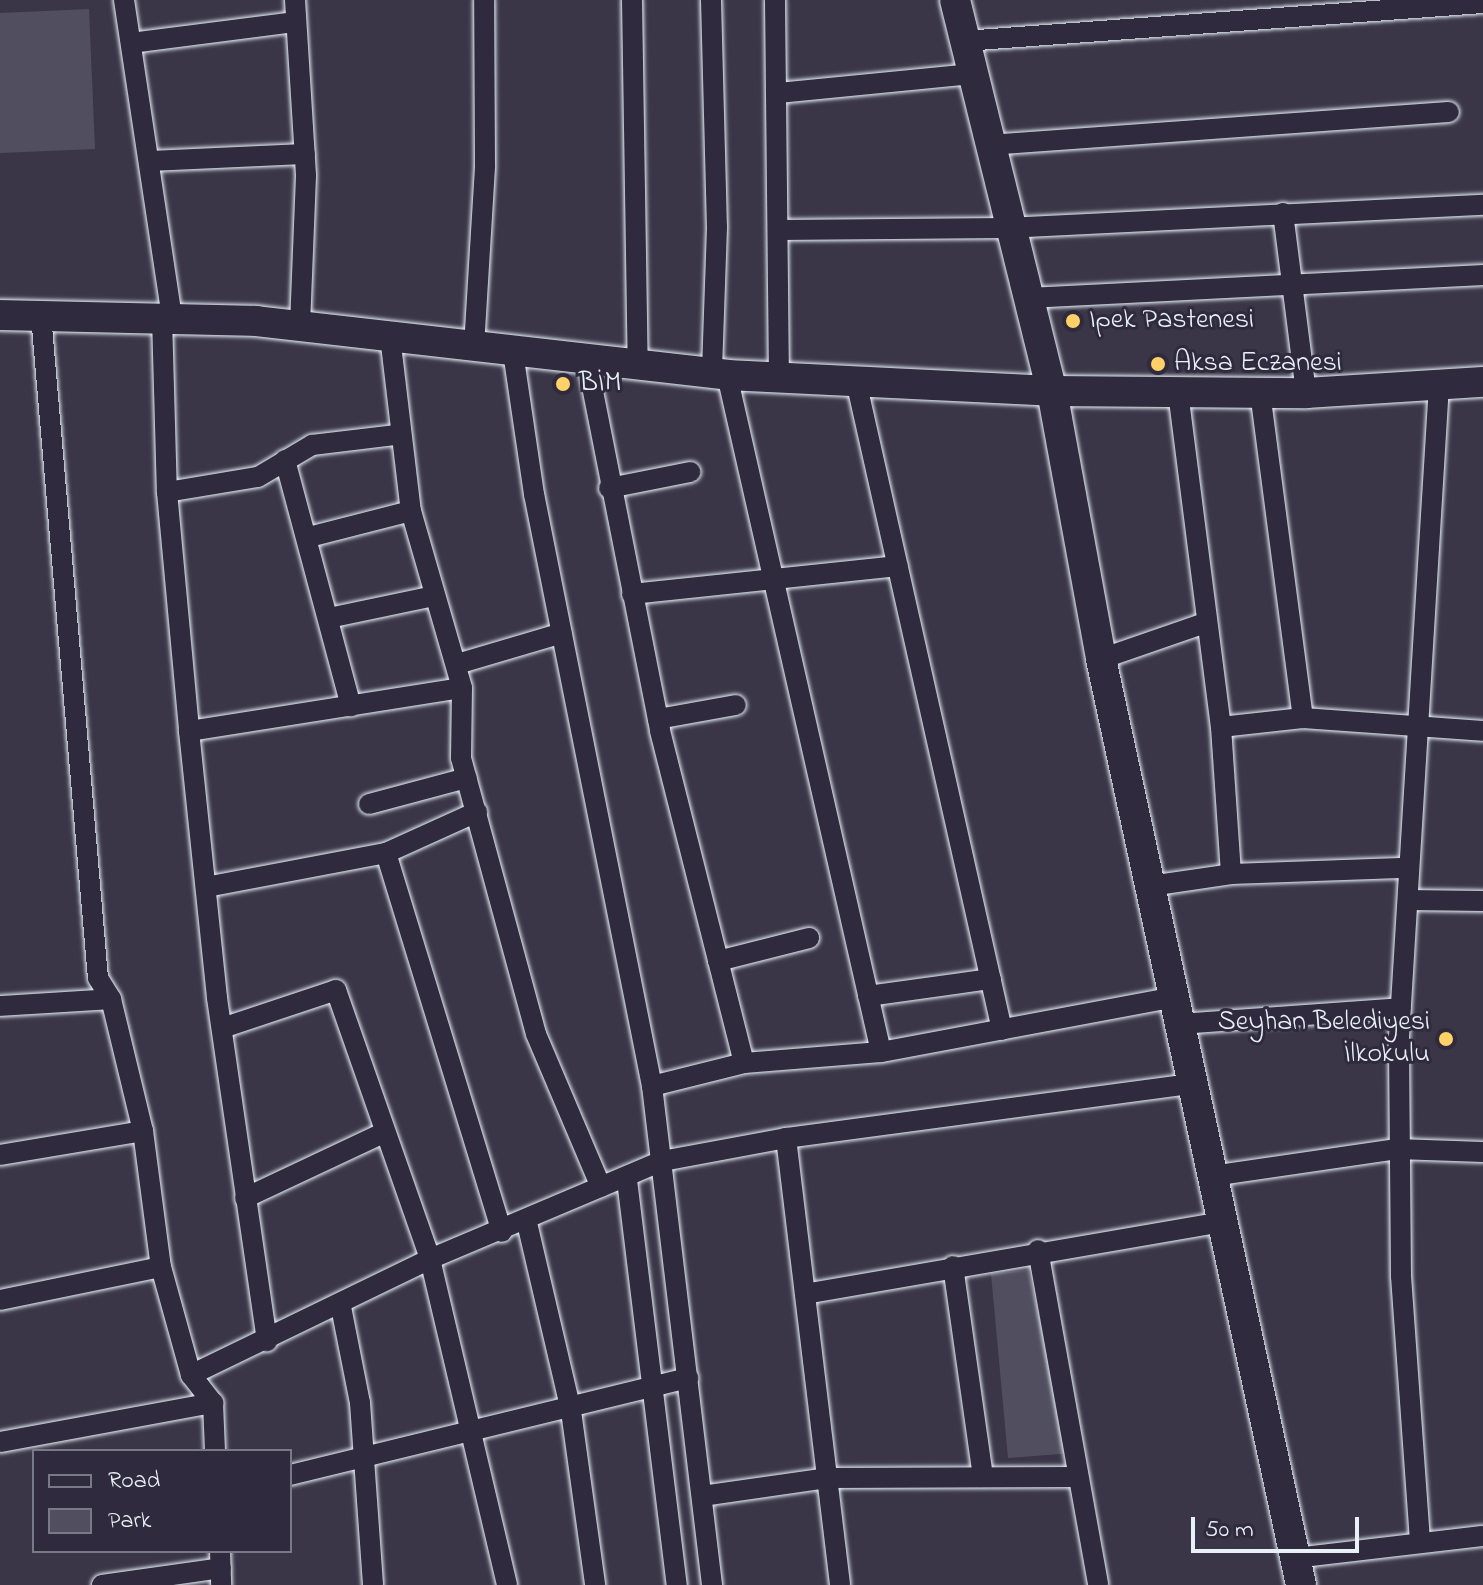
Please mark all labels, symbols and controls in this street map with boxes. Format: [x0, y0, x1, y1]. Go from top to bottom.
place label: Ipek Pastenesi [1089, 304, 1254, 338]
marker: Ipek Pastenesi [1064, 312, 1082, 330]
place label: Aksa Eczanesi [1174, 347, 1342, 381]
marker: Aksa Eczanesi [1149, 355, 1167, 373]
place label: BİM [579, 367, 621, 401]
marker: BİM [554, 375, 572, 393]
place label: Seyhan Belediyesi İlkokulu [1218, 1006, 1430, 1072]
marker: Seyhan Belediyesi İlkokulu [1437, 1030, 1455, 1048]
legend [32, 1449, 292, 1553]
text: Road [108, 1464, 160, 1499]
scale bar [1195, 1501, 1363, 1551]
text: Park [108, 1504, 151, 1539]
text: 50 m [1205, 1513, 1254, 1548]

